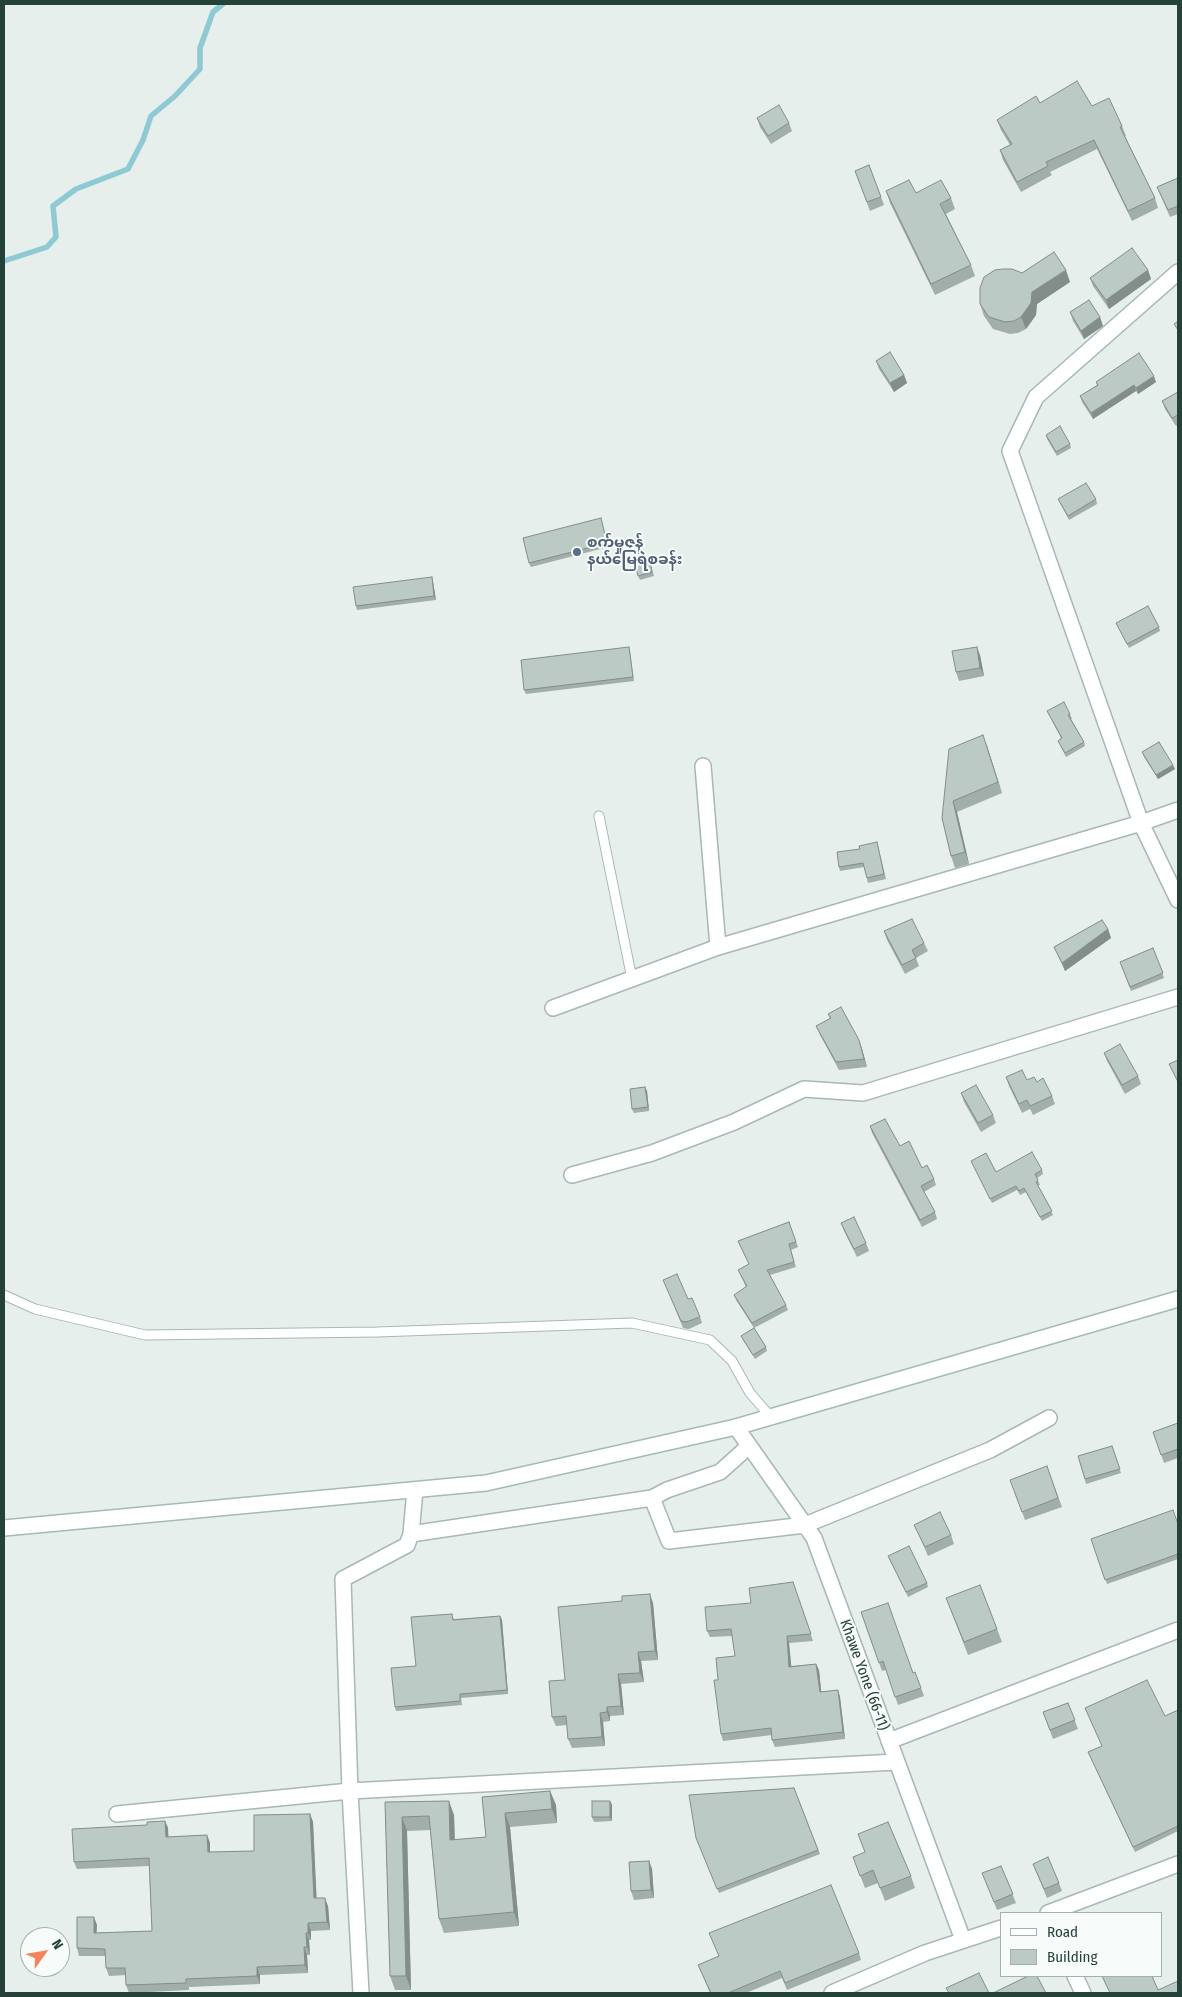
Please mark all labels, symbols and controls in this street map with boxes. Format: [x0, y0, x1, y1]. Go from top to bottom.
place label: စက်မှုဇုန် နယ်မြေရဲစခန်း [587, 534, 683, 569]
marker: စက်မှုဇုန် နယ်မြေရဲစခန်း [571, 546, 583, 558]
street label: Khawe Yone (66-11) [836, 1617, 892, 1733]
legend [1000, 1912, 1162, 1977]
text: Road [1047, 1923, 1078, 1941]
north arrow [20, 1927, 70, 1977]
text: N [48, 1936, 67, 1952]
text: Building [1047, 1948, 1098, 1966]

